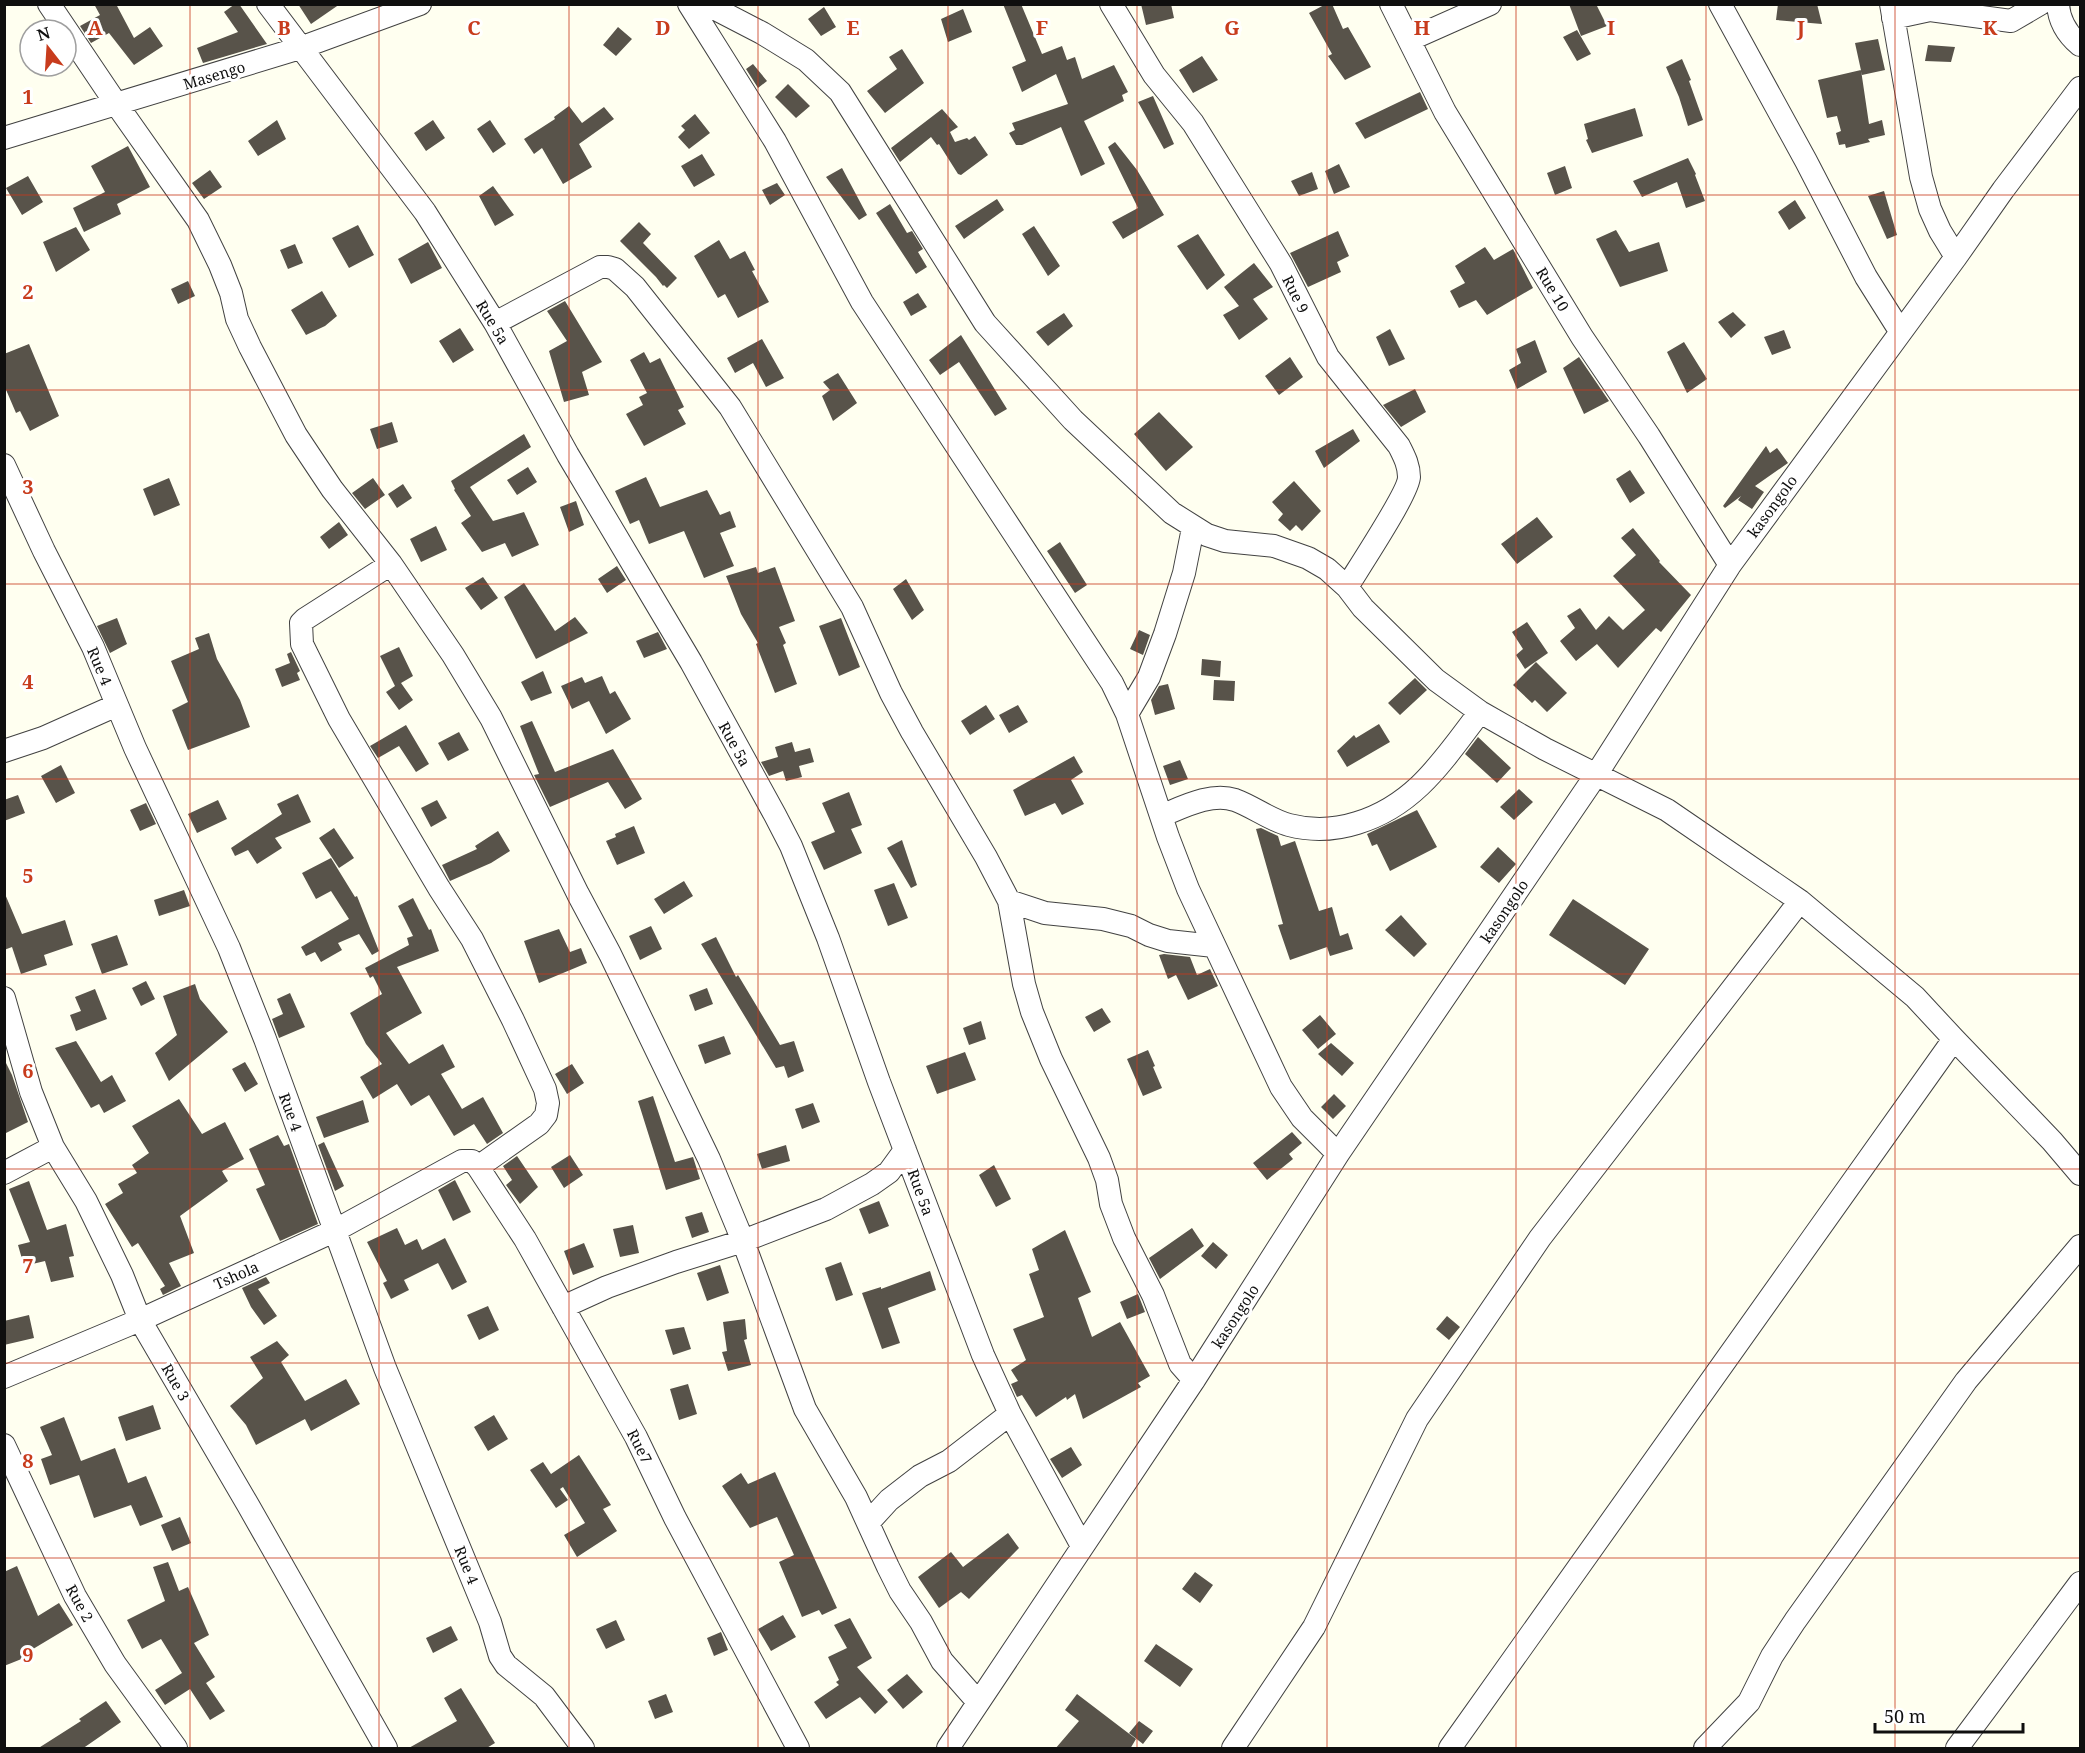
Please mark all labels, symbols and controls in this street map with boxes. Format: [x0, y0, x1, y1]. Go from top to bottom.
text: A [87, 14, 103, 41]
text: B [277, 14, 291, 41]
text: C [467, 14, 481, 41]
text: D [655, 14, 671, 41]
text: E [846, 14, 860, 41]
text: F [1036, 14, 1048, 41]
text: G [1224, 14, 1240, 41]
text: H [1414, 14, 1430, 41]
text: I [1607, 14, 1615, 41]
text: J [1796, 14, 1805, 41]
text: K [1983, 14, 1998, 41]
north arrow [18, 18, 78, 78]
text: N [34, 21, 53, 46]
street label: Masengo [181, 56, 247, 94]
text: 1 [22, 83, 34, 110]
street label: Rue 10 [1532, 263, 1574, 315]
street label: Rue 9 [1278, 272, 1314, 316]
text: 2 [22, 278, 34, 305]
street label: Rue 5a [472, 296, 514, 348]
street label: kasongolo [1743, 471, 1801, 541]
text: 3 [22, 473, 34, 500]
street label: Rue 4 [83, 644, 117, 689]
text: 4 [22, 668, 34, 695]
street label: Rue 5a [715, 718, 755, 770]
text: 5 [22, 862, 34, 889]
street label: kasongolo [1475, 875, 1533, 947]
text: 6 [22, 1057, 34, 1084]
street label: Rue 4 [275, 1090, 307, 1135]
street label: Rue 5a [903, 1166, 939, 1218]
text: 7 [22, 1252, 34, 1279]
street label: Tshola [210, 1256, 262, 1294]
street label: kasongolo [1207, 1280, 1263, 1352]
street label: Rue 3 [157, 1360, 195, 1404]
street label: Rue7 [623, 1426, 657, 1466]
text: 8 [22, 1447, 34, 1474]
street label: Rue 4 [450, 1543, 484, 1588]
street label: Rue 2 [62, 1581, 98, 1625]
text: 9 [22, 1641, 34, 1668]
scale bar [1875, 1696, 2024, 1734]
text: 50 m [1884, 1704, 1926, 1728]

